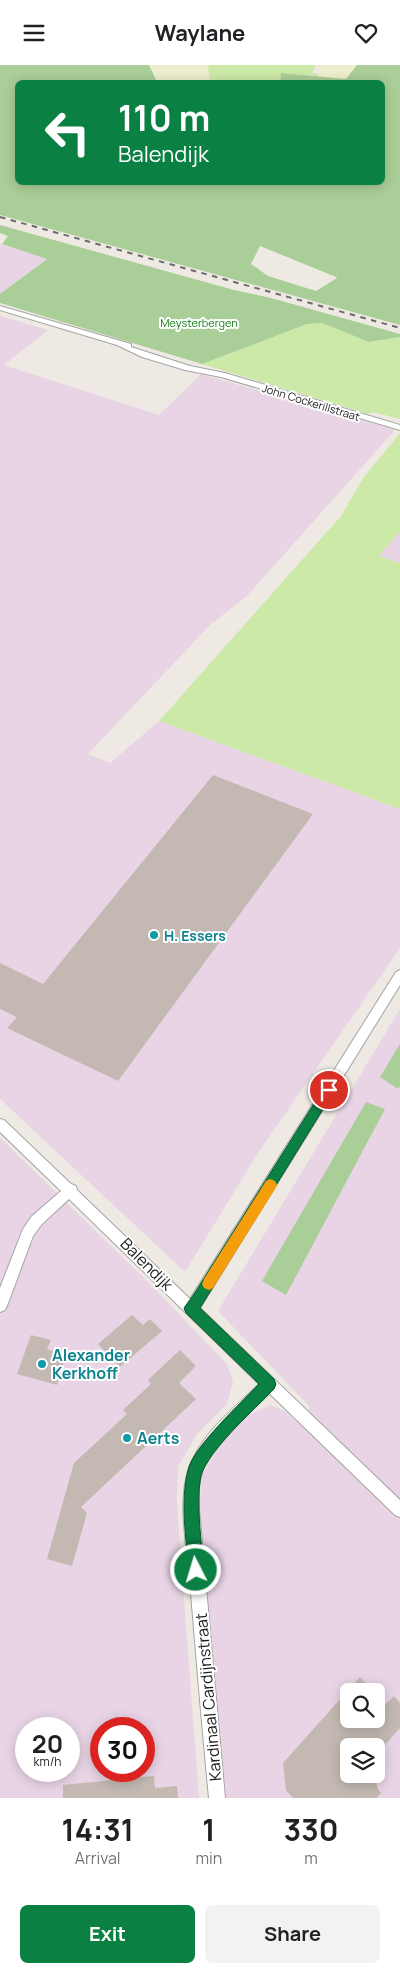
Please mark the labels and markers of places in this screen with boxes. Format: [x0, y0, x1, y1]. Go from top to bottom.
place label: H. Essers [164, 926, 226, 945]
marker: H. Essers [148, 929, 160, 941]
pin [308, 1069, 350, 1111]
place label: Alexander Kerkhoff [52, 1344, 130, 1384]
marker: Alexander Kerkhoff [36, 1358, 48, 1370]
place label: Aerts [137, 1427, 180, 1449]
marker: Aerts [121, 1432, 133, 1444]

